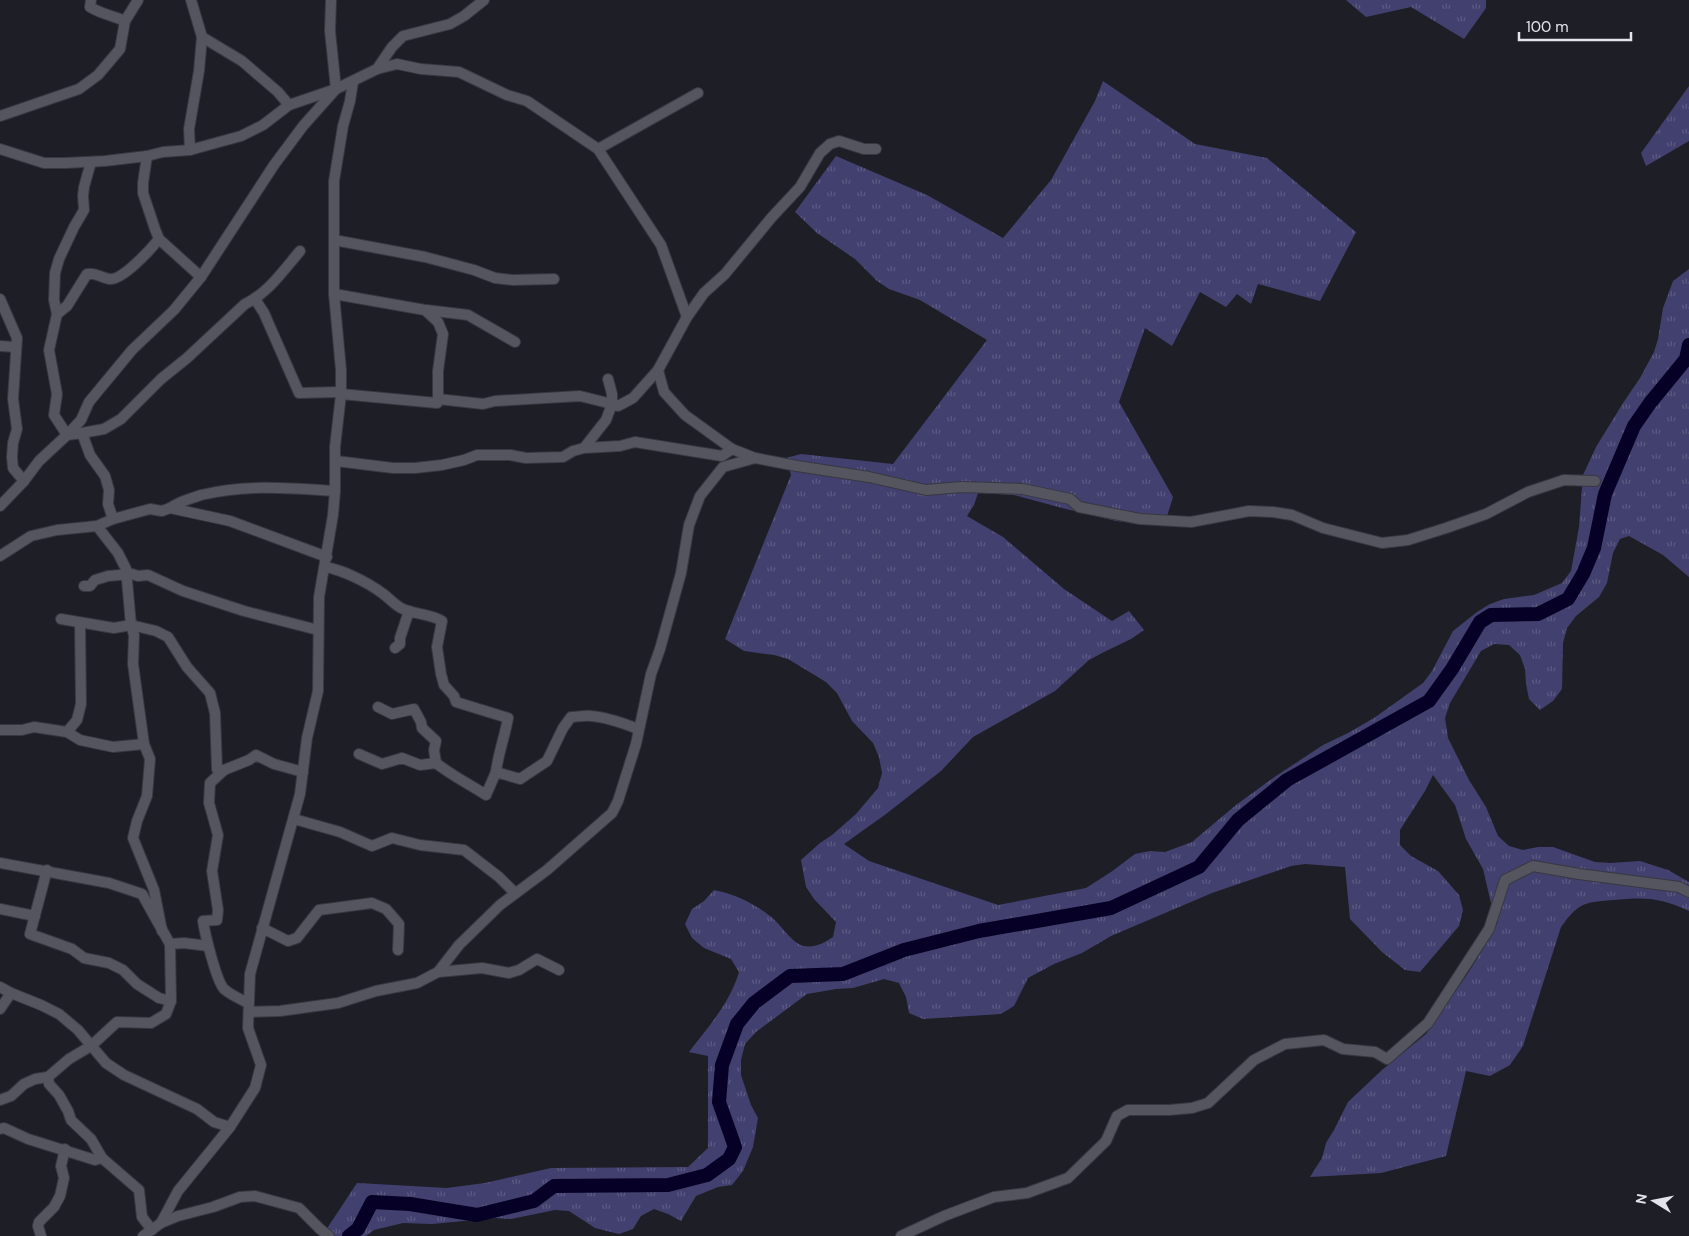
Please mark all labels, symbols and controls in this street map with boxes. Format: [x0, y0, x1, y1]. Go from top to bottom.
scale bar [1519, 10, 1632, 42]
text: 100 m [1526, 17, 1569, 37]
north arrow [1629, 1176, 1679, 1226]
text: N [1631, 1192, 1651, 1205]

